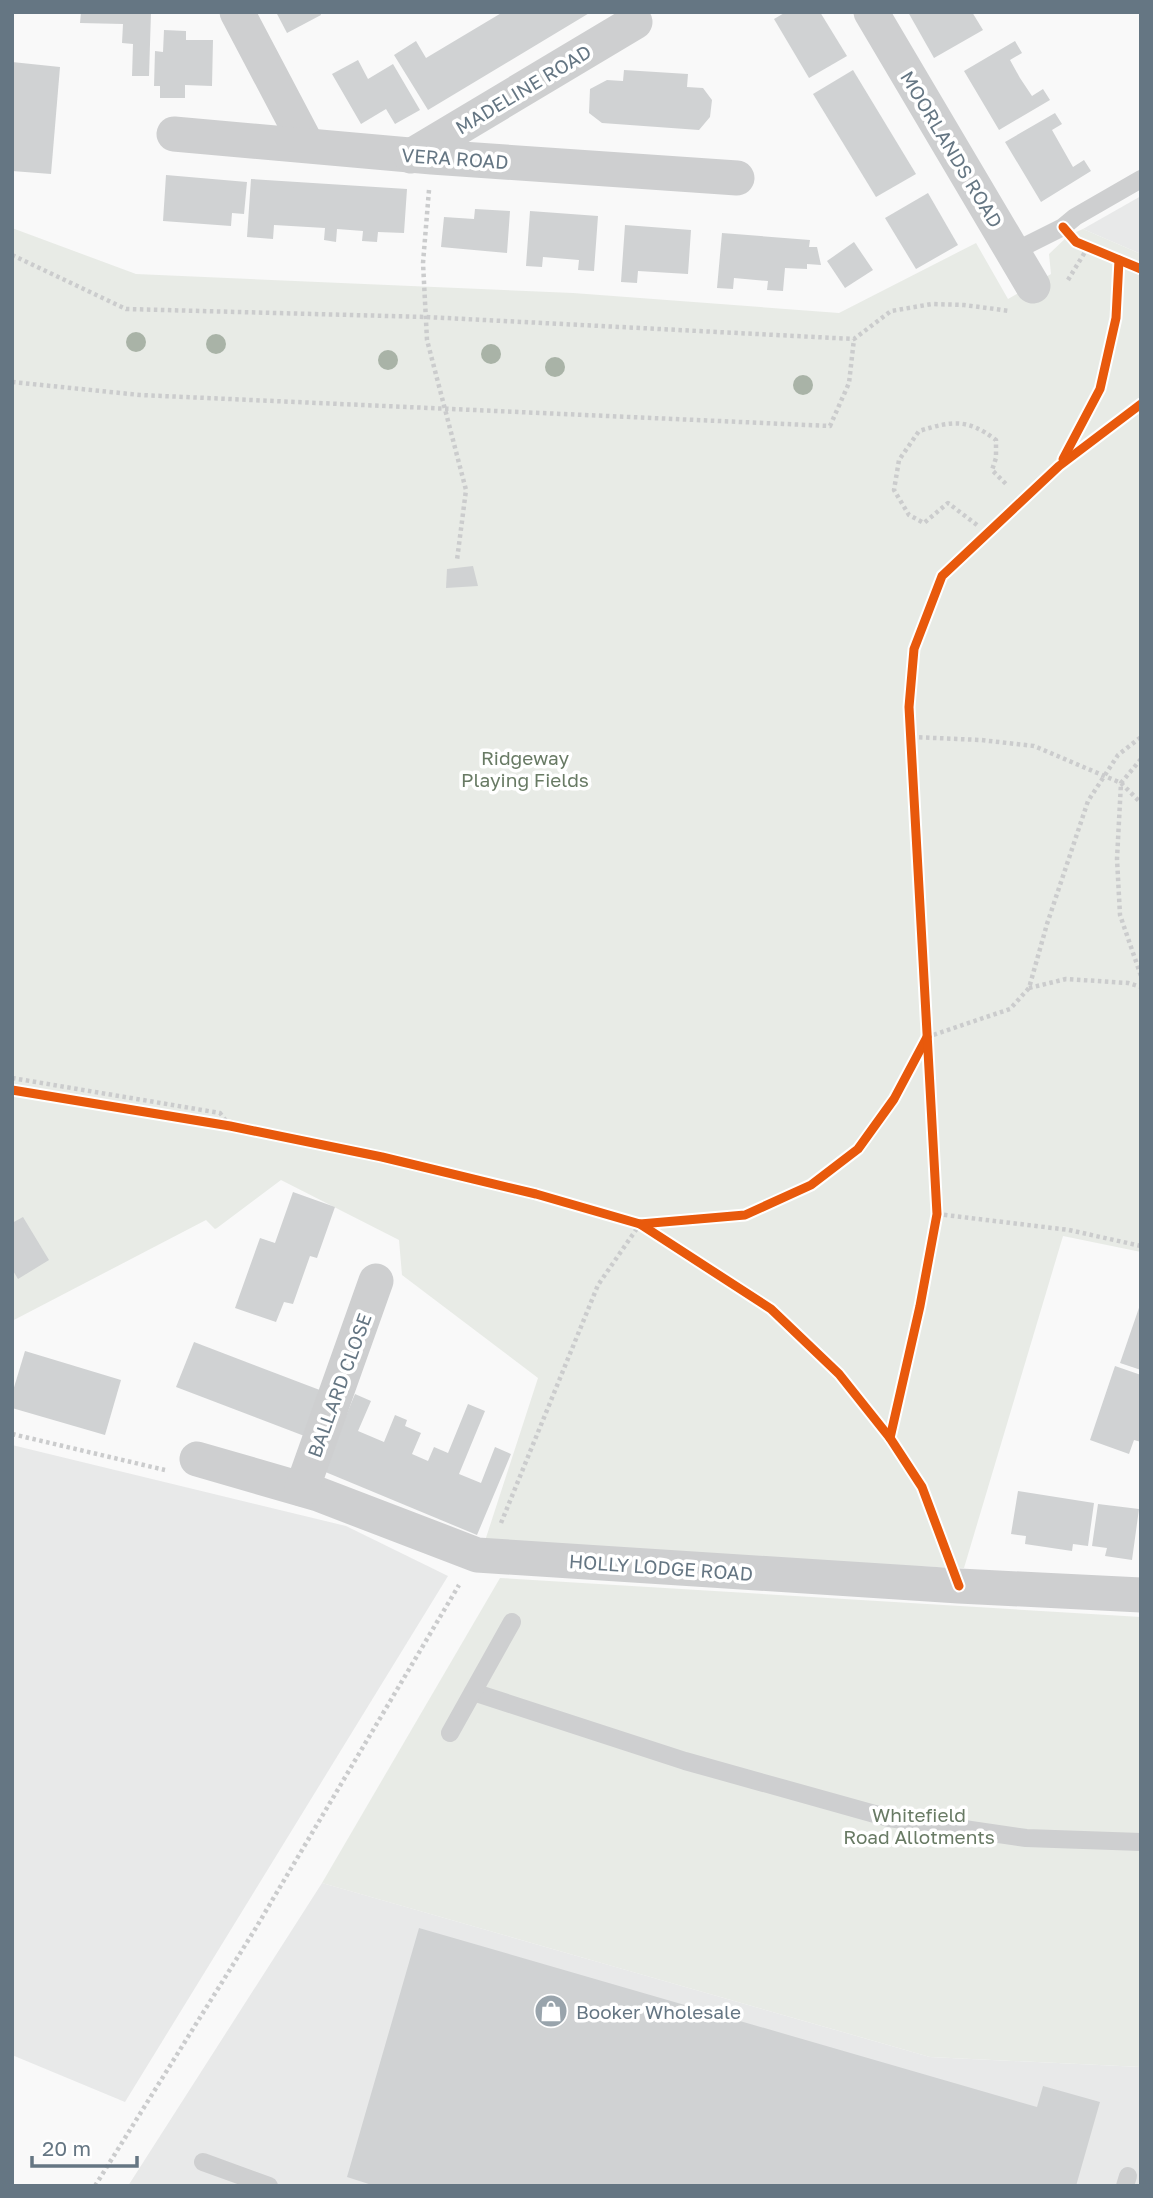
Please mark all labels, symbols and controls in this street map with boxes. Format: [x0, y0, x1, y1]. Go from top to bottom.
street label: MADELINE ROAD [451, 39, 595, 139]
street label: MOORLANDS ROAD [896, 66, 1008, 232]
street label: VERA ROAD [401, 143, 509, 173]
park label: Ridgeway Playing Fields [461, 746, 589, 791]
street label: BALLARD CLOSE [302, 1310, 376, 1460]
street label: HOLLY LODGE ROAD [568, 1549, 754, 1585]
park label: Whitefield Road Allotments [843, 1803, 995, 1848]
shop icon: Booker Wholesale [532, 1992, 570, 2030]
place label: Booker Wholesale [576, 2000, 741, 2023]
scale bar [32, 2124, 136, 2168]
text: 20 m [42, 2135, 91, 2161]

